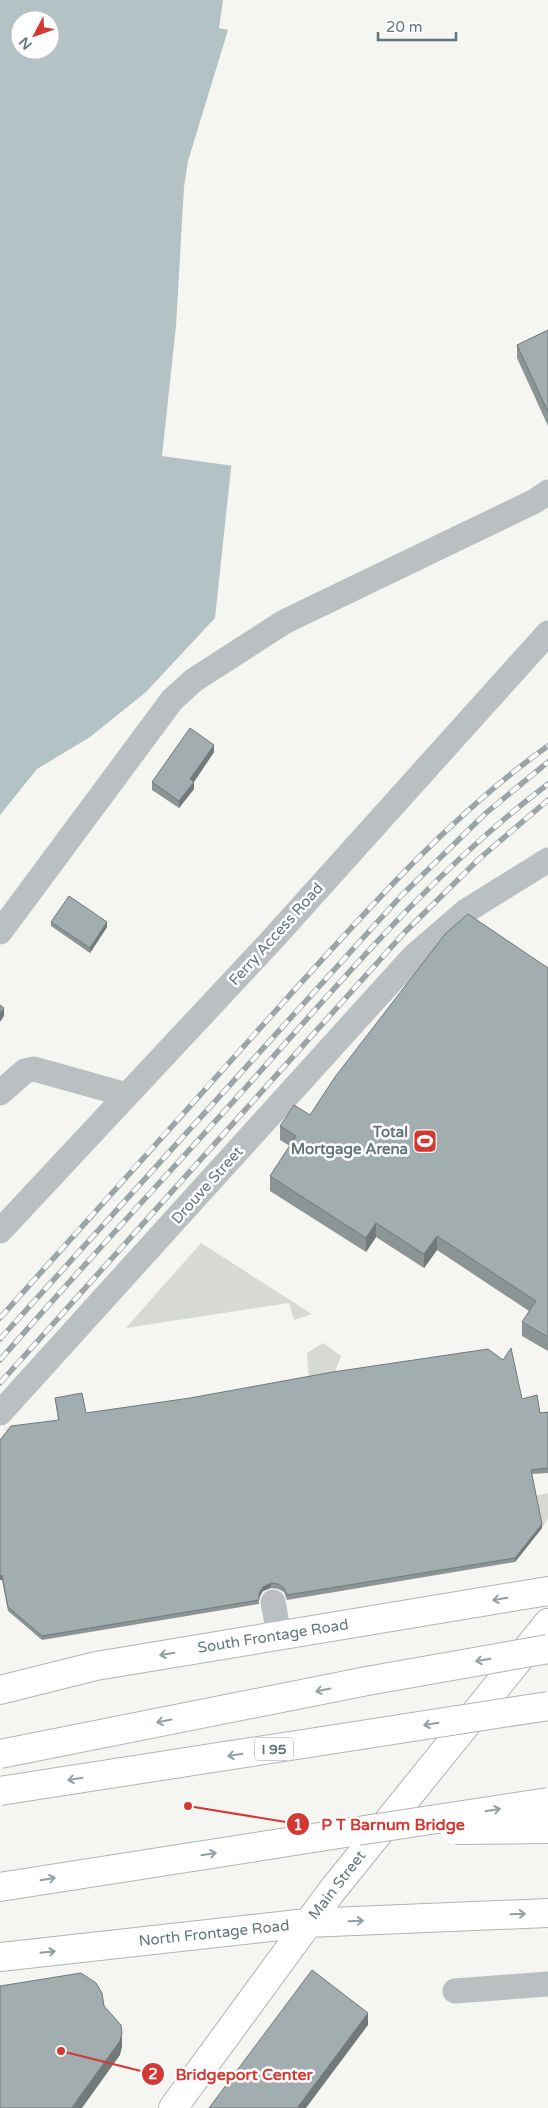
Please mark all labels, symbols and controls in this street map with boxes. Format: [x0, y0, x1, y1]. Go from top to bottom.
north arrow [10, 10, 60, 60]
scale bar [378, 10, 456, 42]
text: 20 m [386, 18, 423, 36]
text: N [15, 33, 36, 53]
street label: Ferry Access Road [225, 879, 327, 989]
place label: Total Mortgage Arena [291, 1123, 408, 1159]
sports icon: Total Mortgage Arena [412, 1128, 438, 1154]
street label: Drouve Street [168, 1142, 247, 1227]
one-way arrow [492, 1595, 508, 1605]
street label: South Frontage Road [196, 1615, 350, 1657]
one-way arrow [159, 1649, 175, 1659]
one-way arrow [475, 1656, 491, 1666]
one-way arrow [315, 1685, 331, 1695]
one-way arrow [156, 1717, 172, 1727]
one-way arrow [423, 1720, 439, 1730]
road number: I 95 [255, 1738, 293, 1760]
one-way arrow [228, 1750, 244, 1760]
one-way arrow [67, 1775, 83, 1785]
one-way arrow [485, 1805, 501, 1815]
callout: P T Barnum Bridge [286, 1809, 474, 1840]
text: P T Barnum Bridge [321, 1815, 465, 1835]
text: 1 [293, 1816, 303, 1834]
street label: Main Street [304, 1847, 370, 1923]
one-way arrow [200, 1849, 216, 1859]
one-way arrow [40, 1874, 56, 1884]
one-way arrow [510, 1909, 526, 1919]
street label: North Frontage Road [138, 1916, 290, 1950]
one-way arrow [347, 1916, 363, 1926]
one-way arrow [40, 1947, 56, 1957]
callout: Bridgeport Center [141, 2059, 323, 2090]
text: 2 [148, 2065, 158, 2083]
text: Bridgeport Center [175, 2065, 313, 2085]

